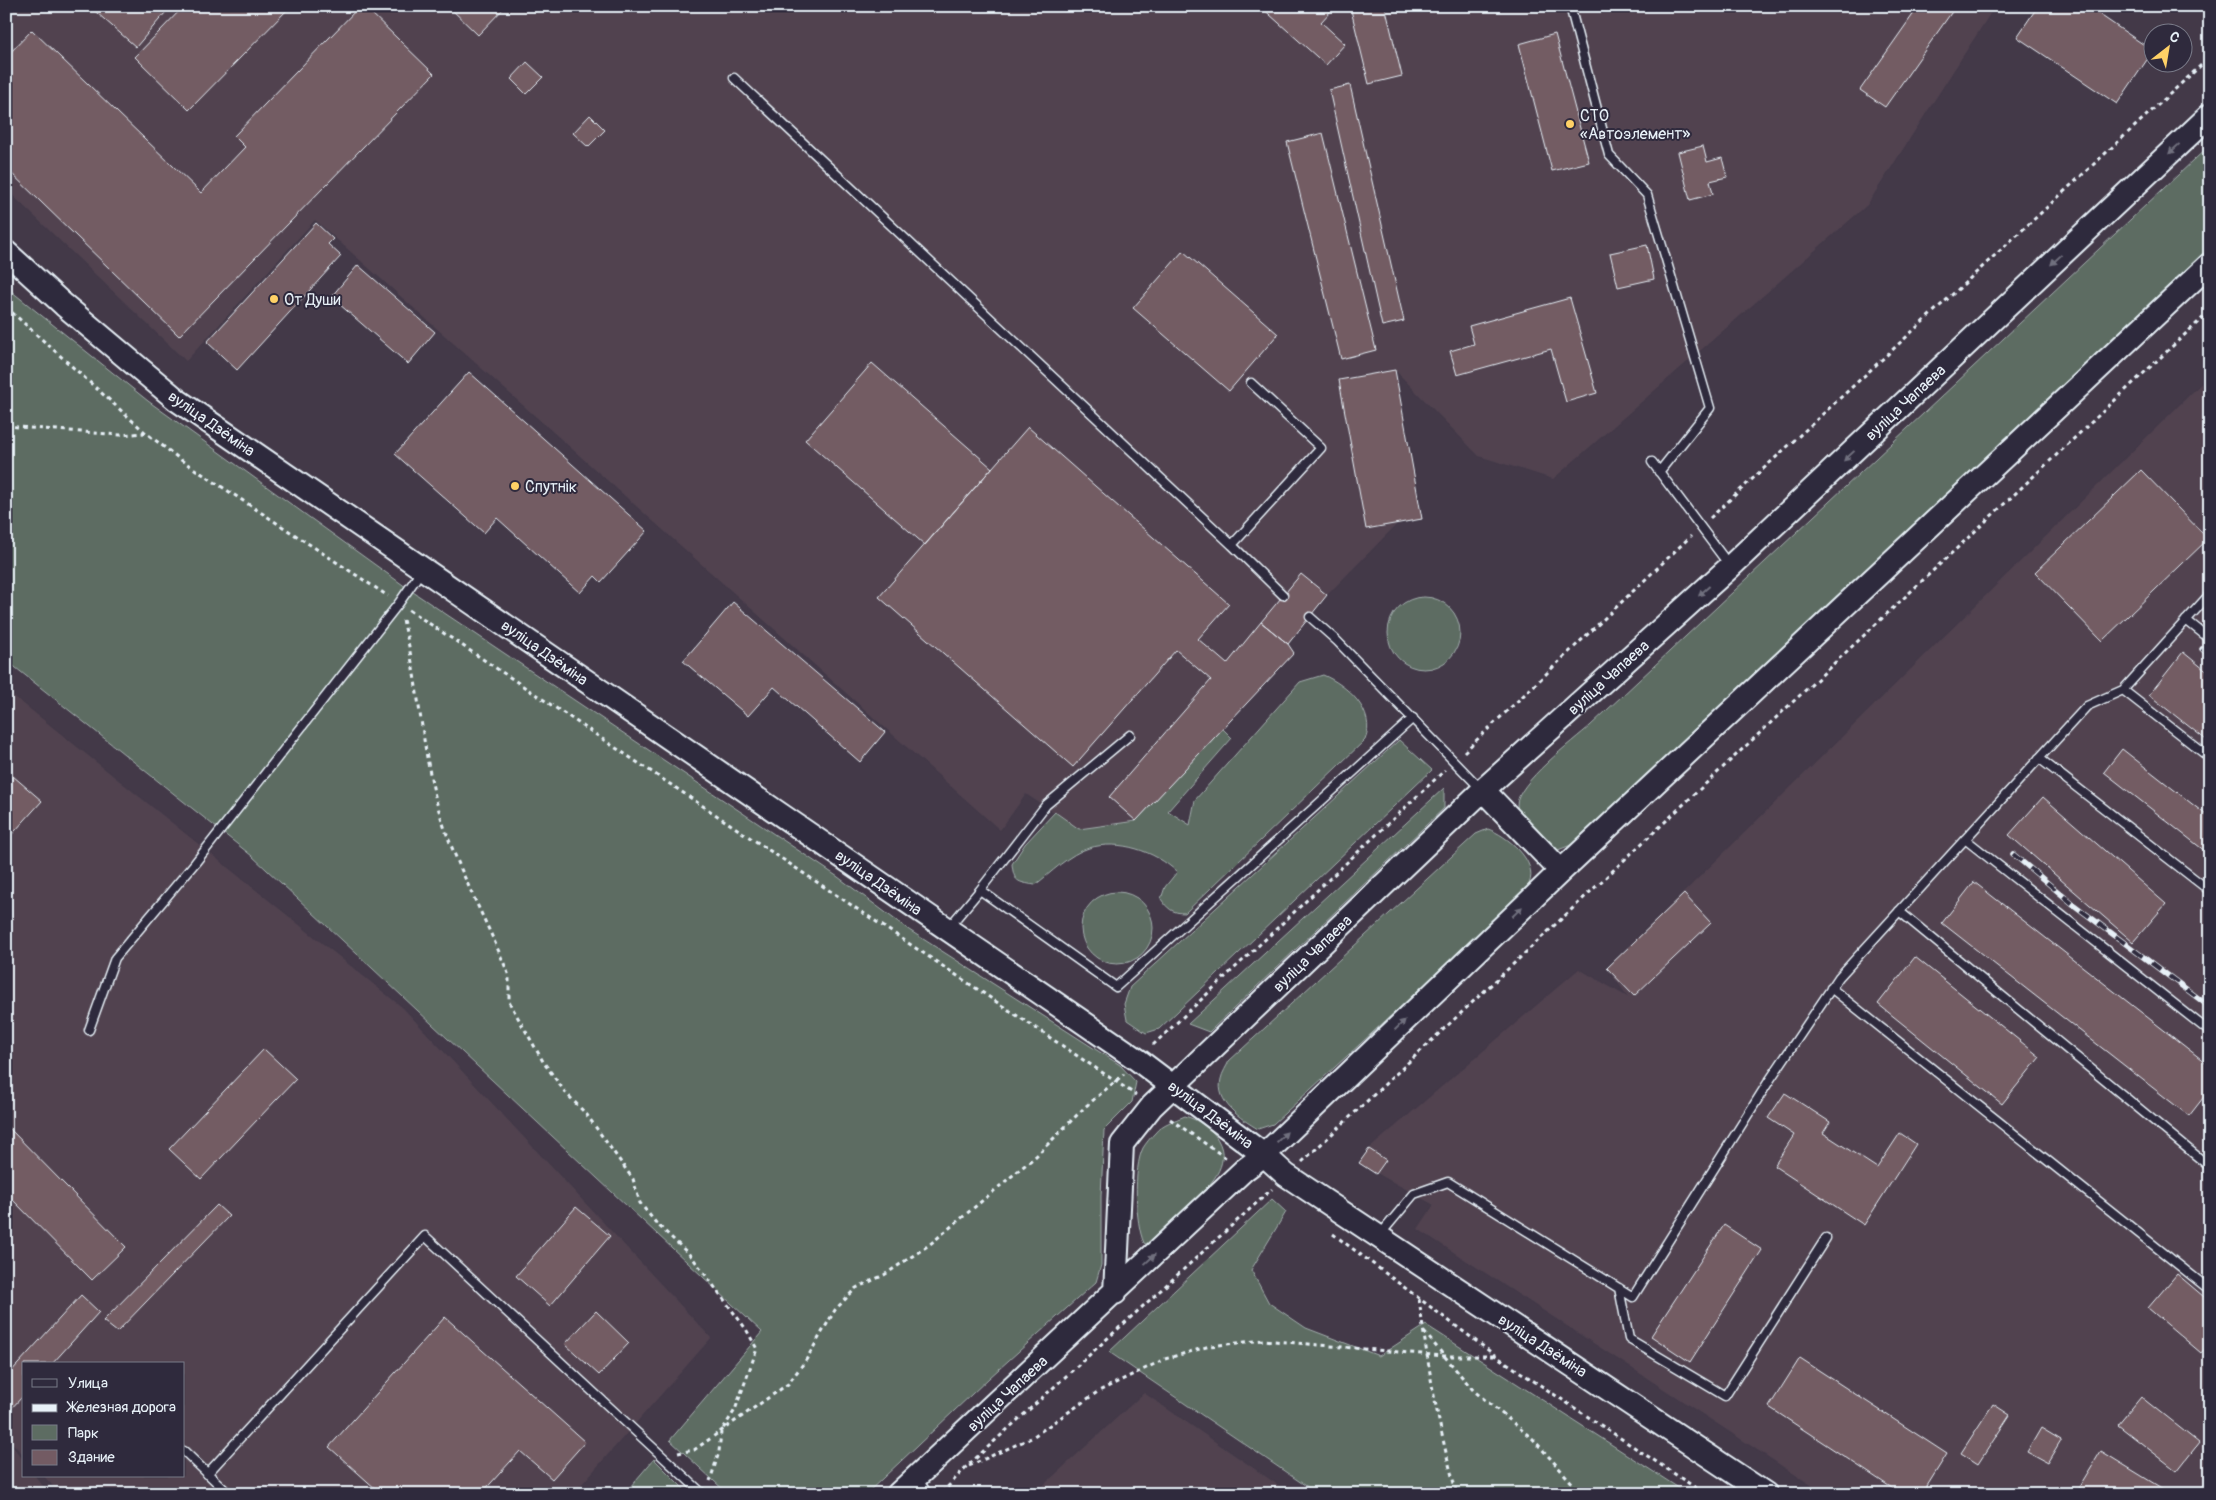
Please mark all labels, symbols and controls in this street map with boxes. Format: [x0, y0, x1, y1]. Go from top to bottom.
north arrow [2144, 22, 2194, 72]
text: С [2166, 28, 2183, 47]
place label: СТО «Автоэлемент» [1580, 106, 1690, 144]
marker: СТО «Автоэлемент» [1564, 118, 1576, 130]
one-way arrow [2169, 143, 2181, 155]
one-way arrow [2050, 254, 2062, 266]
place label: От Души [284, 290, 341, 310]
marker: От Души [268, 293, 280, 305]
street label: вуліца Чапаева [1861, 360, 1950, 445]
street label: вуліца Дзёміна [164, 386, 259, 461]
one-way arrow [1843, 450, 1855, 462]
place label: Спутнік [525, 477, 577, 497]
marker: Спутнік [509, 480, 521, 492]
one-way arrow [1698, 585, 1711, 596]
street label: вуліца Дзёміна [497, 615, 592, 690]
street label: вуліца Чапаева [1564, 636, 1654, 720]
street label: вуліца Дзёміна [831, 845, 926, 920]
one-way arrow [1511, 906, 1523, 918]
street label: вуліца Чапаева [1269, 911, 1357, 997]
one-way arrow [1394, 1019, 1406, 1031]
street label: вуліца Дзёміна [1164, 1076, 1257, 1153]
one-way arrow [1276, 1131, 1288, 1143]
one-way arrow [1144, 1253, 1156, 1265]
street label: вуліца Дзёміна [1494, 1310, 1591, 1382]
street label: вуліца Чапаева [963, 1351, 1052, 1436]
legend [22, 1362, 185, 1478]
text: Улица [68, 1374, 108, 1393]
text: Железная дорога [66, 1398, 176, 1417]
text: Парк [68, 1424, 99, 1443]
text: Здание [68, 1448, 115, 1467]

